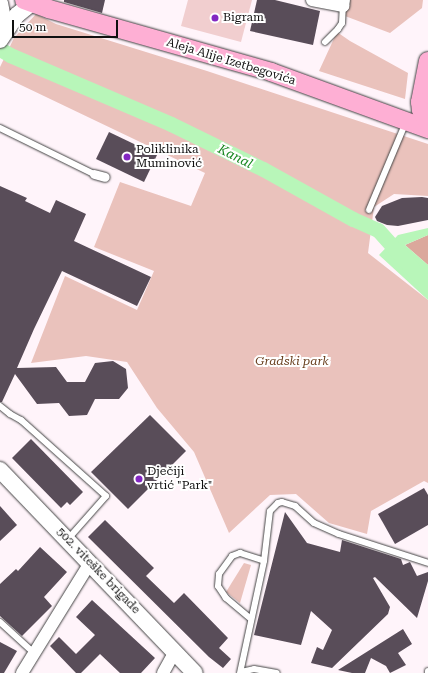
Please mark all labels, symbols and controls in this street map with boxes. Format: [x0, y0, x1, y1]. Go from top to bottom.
place label: Bigram [223, 11, 264, 25]
scale bar [14, 12, 120, 38]
marker: Bigram [210, 13, 220, 23]
text: 50 m [19, 20, 46, 34]
street label: Aleja Alije Izetbegovića [165, 35, 297, 89]
water label: Kanal [215, 142, 255, 172]
place label: Poliklinika Muminović [136, 143, 202, 171]
marker: Poliklinika Muminović [121, 151, 133, 163]
park label: Gradski park [255, 355, 329, 369]
place label: Dječiji vrtić "Park" [147, 465, 212, 493]
marker: Dječiji vrtić "Park" [134, 474, 144, 484]
street label: 502. viteške brigade [53, 525, 143, 617]

